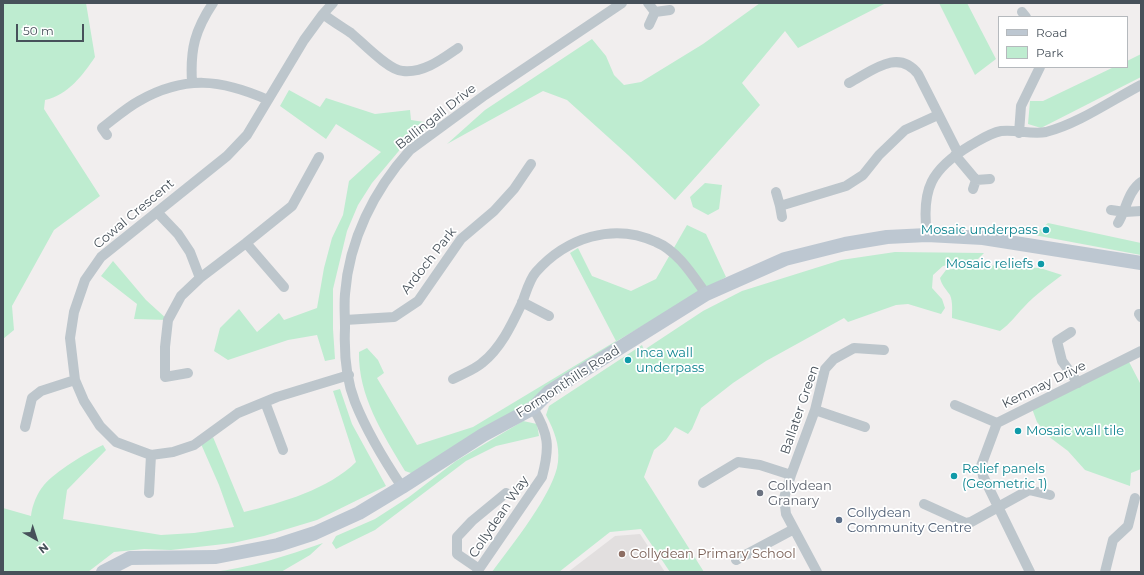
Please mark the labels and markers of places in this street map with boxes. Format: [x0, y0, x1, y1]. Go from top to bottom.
place label: Mosaic underpass [921, 222, 1038, 238]
marker: Mosaic underpass [1041, 225, 1051, 235]
place label: Mosaic reliefs [946, 256, 1033, 272]
marker: Mosaic reliefs [1036, 259, 1046, 269]
place label: Inca wall underpass [636, 345, 704, 376]
marker: Inca wall underpass [623, 355, 633, 365]
place label: Mosaic wall tile [1026, 423, 1124, 439]
marker: Mosaic wall tile [1013, 426, 1023, 436]
place label: Relief panels (Geometric 1) [962, 461, 1048, 492]
marker: Relief panels (Geometric 1) [949, 471, 959, 481]
place label: Collydean Granary [768, 478, 832, 509]
marker: Collydean Granary [755, 488, 765, 498]
place label: Collydean Community Centre [847, 505, 972, 536]
marker: Collydean Community Centre [834, 515, 844, 525]
place label: Collydean Primary School [630, 546, 796, 562]
marker: Collydean Primary School [617, 549, 627, 559]

